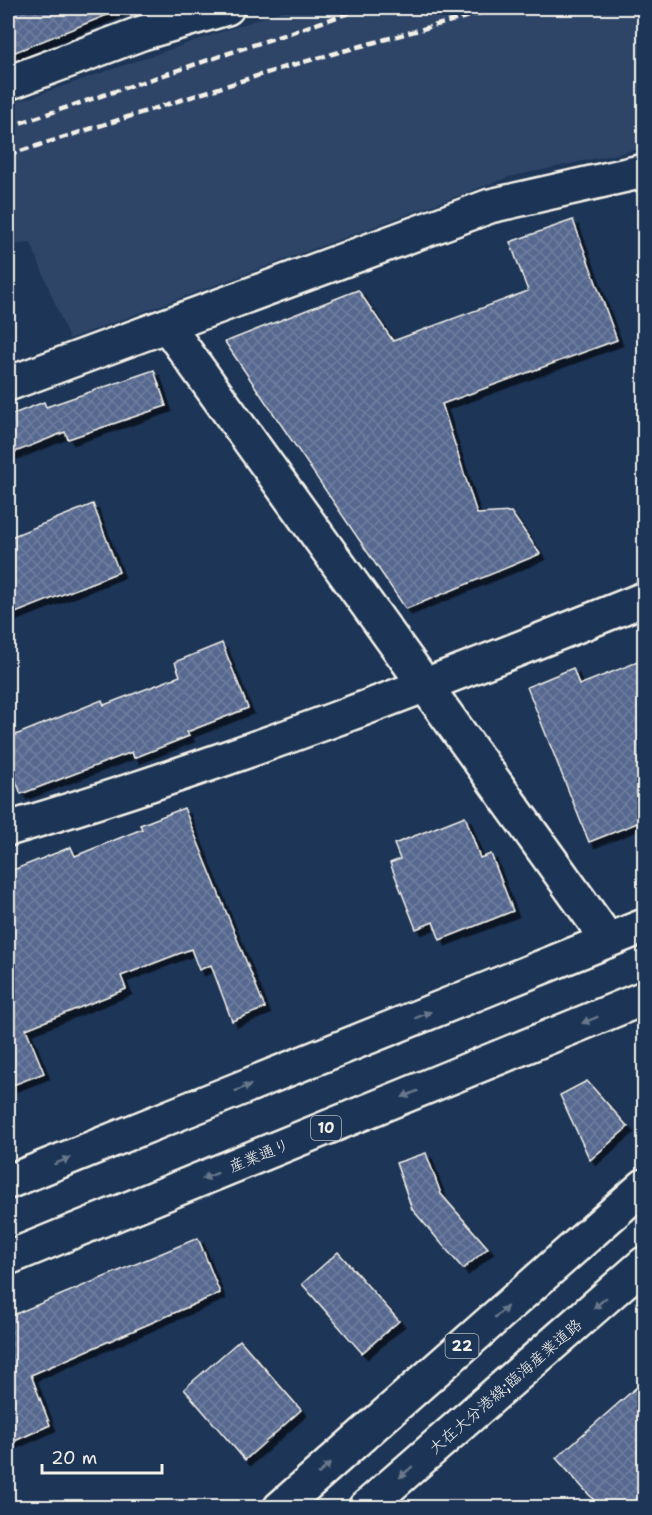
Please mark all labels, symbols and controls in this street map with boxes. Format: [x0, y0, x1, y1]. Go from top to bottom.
one-way arrow [415, 1009, 433, 1019]
one-way arrow [581, 1015, 599, 1025]
one-way arrow [234, 1082, 252, 1092]
one-way arrow [401, 1090, 419, 1099]
road number: 10 [311, 1116, 341, 1140]
street label: 産業通り [226, 1134, 293, 1177]
one-way arrow [53, 1155, 71, 1165]
one-way arrow [201, 1172, 219, 1181]
one-way arrow [593, 1296, 608, 1309]
one-way arrow [493, 1306, 508, 1319]
street label: 大在大分港線;臨海産業道路 [424, 1314, 586, 1459]
road number: 22 [446, 1334, 478, 1358]
scale bar [42, 1437, 162, 1475]
text: 20 m [51, 1446, 97, 1470]
one-way arrow [316, 1463, 331, 1476]
one-way arrow [399, 1465, 414, 1478]

